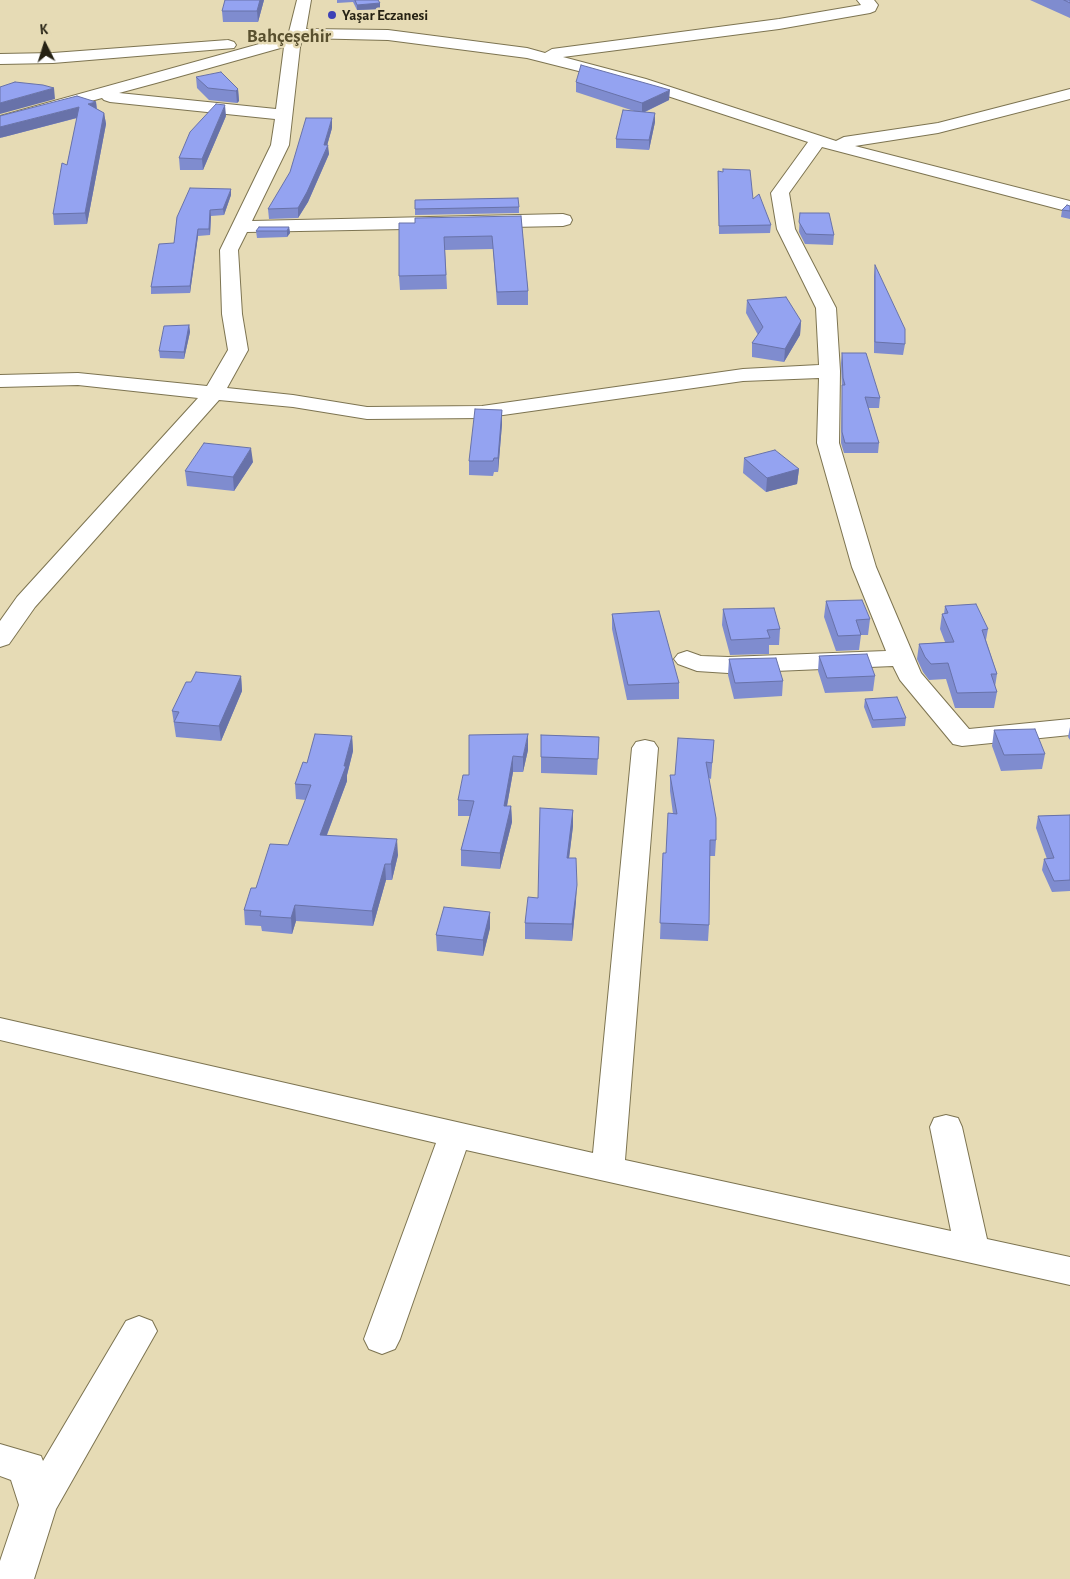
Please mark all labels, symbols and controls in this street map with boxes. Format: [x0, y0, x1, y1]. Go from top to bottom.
place label: Yaşar Eczanesi [342, 6, 428, 24]
marker: Yaşar Eczanesi [326, 9, 338, 21]
north arrow [20, 20, 70, 70]
text: K [39, 23, 48, 37]
district label: Bahçeşehir [247, 25, 331, 47]

